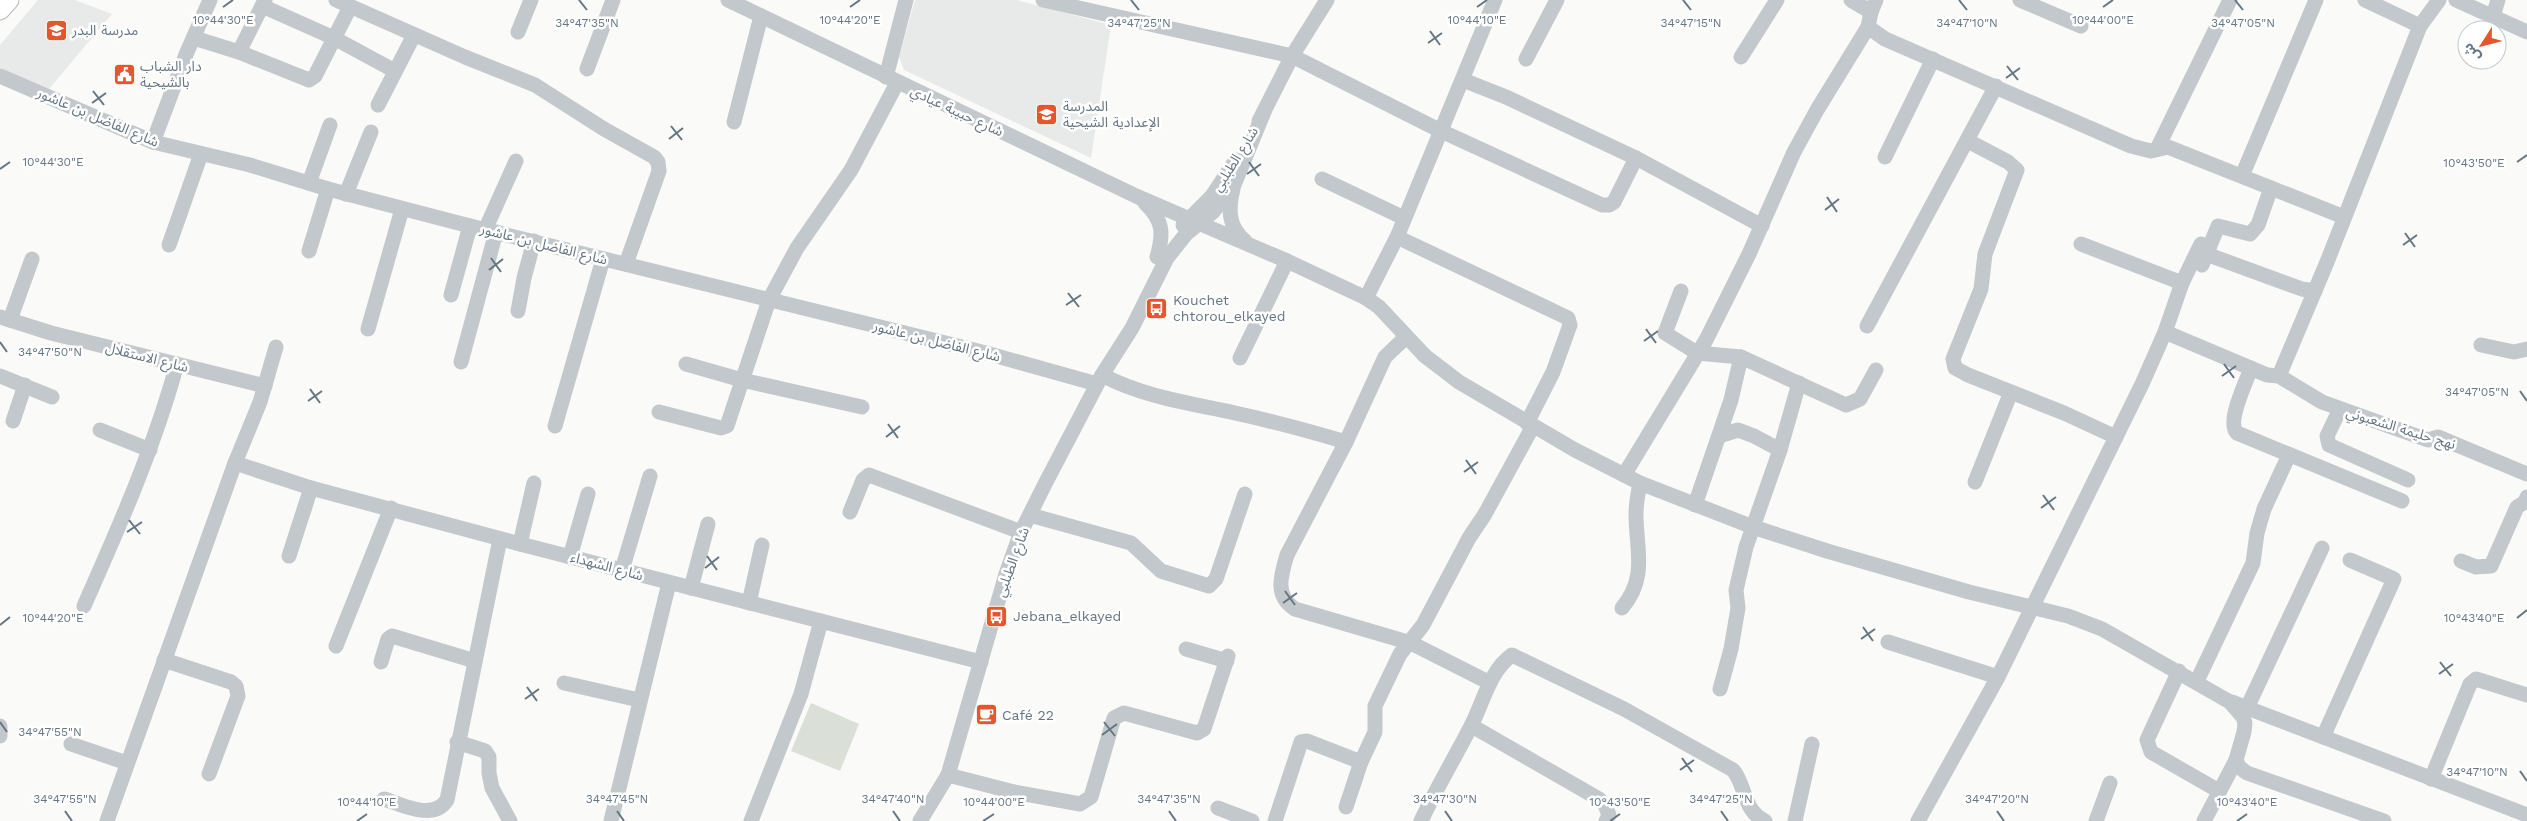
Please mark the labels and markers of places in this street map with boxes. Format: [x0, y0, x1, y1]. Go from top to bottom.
school or university icon: مدرسة البدر [44, 18, 68, 42]
place label: مدرسة البدر [71, 22, 138, 39]
place label: دار الشباب بالشيحية [140, 58, 202, 90]
public building icon: دار الشباب بالشيحية [112, 62, 136, 86]
place label: المدرسة الإعدادية الشيحية [1063, 98, 1160, 132]
school or university icon: المدرسة الإعدادية الشيحية [1035, 102, 1059, 126]
place label: Kouchet chtorou_elkayed [1173, 292, 1286, 324]
bus stop icon: Kouchet chtorou_elkayed [1145, 296, 1169, 320]
bus stop icon: Jebana_elkayed [985, 604, 1009, 628]
place label: Jebana_elkayed [1013, 608, 1121, 624]
cafe icon: Café 22 [974, 703, 998, 727]
place label: Café 22 [1002, 707, 1054, 723]

